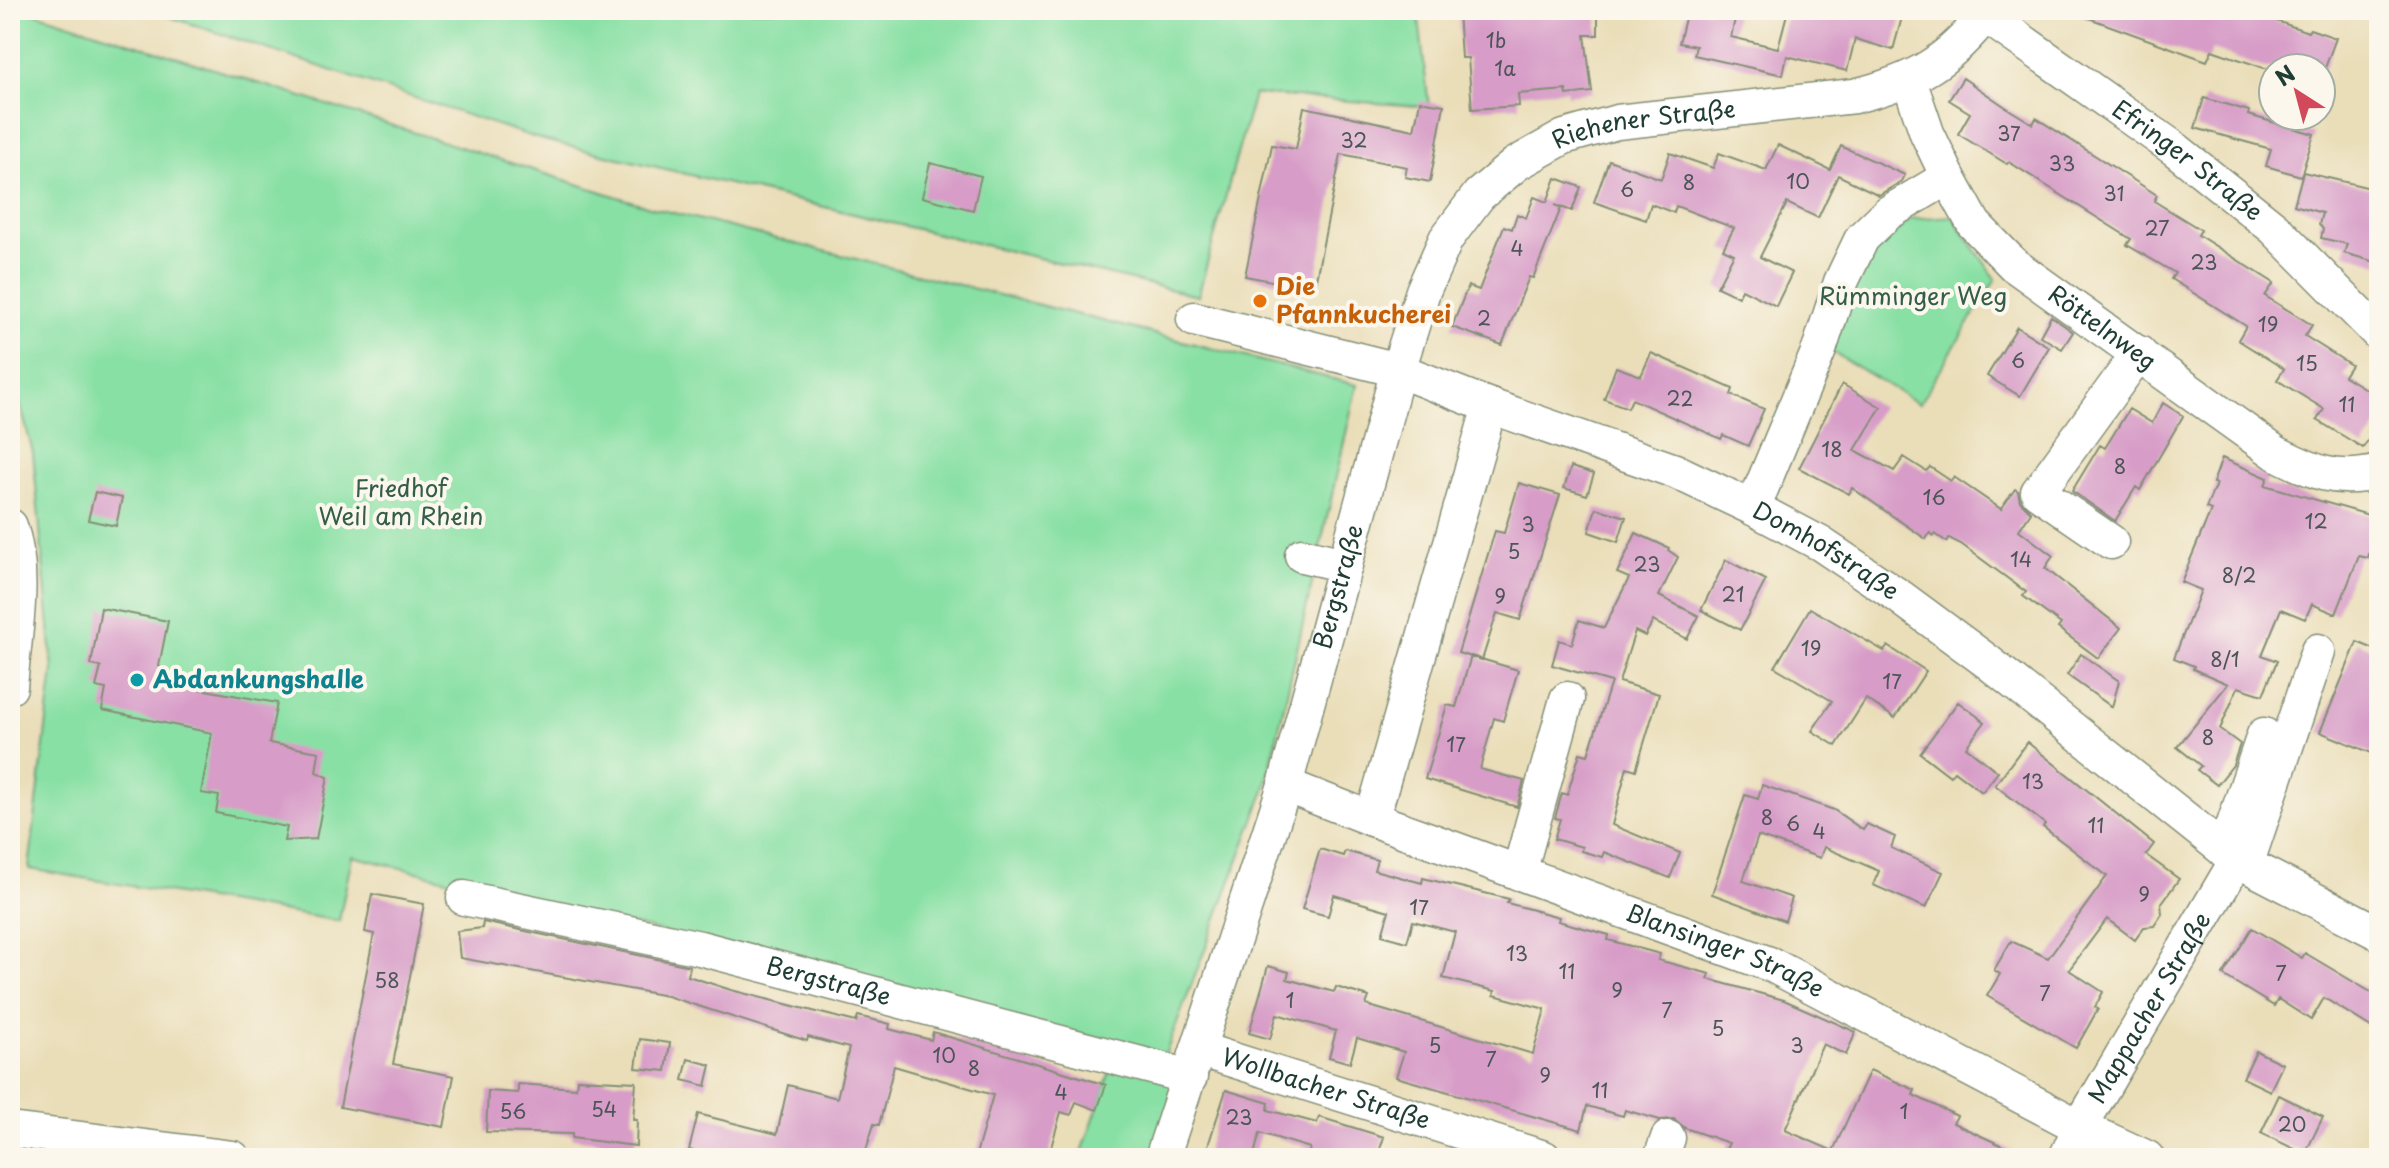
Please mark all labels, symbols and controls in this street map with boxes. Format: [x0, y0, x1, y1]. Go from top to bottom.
house number: 1b [1486, 25, 1506, 55]
north arrow [2257, 52, 2337, 132]
house number: 1a [1494, 53, 1516, 83]
text: N [2268, 56, 2301, 93]
street label: Riehener Straße [1544, 89, 1737, 157]
street label: Efringer Straße [2106, 90, 2271, 229]
house number: 37 [1997, 118, 2021, 148]
house number: 32 [1341, 125, 1367, 155]
house number: 33 [2049, 148, 2075, 178]
house number: 10 [1786, 166, 1810, 196]
house number: 8 [1683, 167, 1695, 197]
house number: 6 [1620, 174, 1634, 204]
house number: 31 [2104, 178, 2124, 208]
house number: 27 [2145, 213, 2169, 243]
house number: 4 [1510, 233, 1524, 263]
house number: 23 [2190, 247, 2218, 277]
place label: Die Pfannkucherei [1276, 267, 1451, 331]
street label: Röttelnweg [2042, 275, 2165, 378]
park label: Rümminger Weg [1819, 277, 2007, 313]
marker: Die Pfannkucherei [1251, 292, 1269, 310]
house number: 2 [1477, 303, 1491, 333]
house number: 19 [2258, 309, 2278, 339]
house number: 6 [2011, 345, 2025, 375]
house number: 15 [2296, 348, 2318, 378]
house number: 22 [1667, 383, 1693, 413]
house number: 11 [2339, 389, 2355, 419]
house number: 18 [1821, 434, 1843, 464]
house number: 8 [2114, 451, 2126, 481]
park label: Friedhof Weil am Rhein [319, 469, 483, 533]
house number: 16 [1923, 482, 1946, 512]
street label: Domhofstraße [1747, 491, 1907, 608]
house number: 12 [2304, 506, 2328, 536]
house number: 3 [1521, 509, 1535, 539]
street label: Bergstraße [1303, 520, 1371, 653]
house number: 5 [1508, 536, 1520, 566]
house number: 14 [2010, 544, 2032, 574]
house number: 23 [1633, 549, 1661, 579]
house number: 8/2 [2222, 560, 2256, 590]
house number: 21 [1721, 579, 1745, 609]
house number: 9 [1494, 581, 1506, 611]
house number: 19 [1801, 633, 1821, 663]
house number: 8/1 [2210, 644, 2240, 674]
place label: Abdankungshalle [153, 660, 364, 696]
house number: 17 [1882, 666, 1902, 696]
marker: Abdankungshalle [128, 671, 146, 689]
house number: 8 [2202, 722, 2214, 752]
house number: 17 [1446, 729, 1466, 759]
house number: 13 [2022, 766, 2044, 796]
house number: 8 [1761, 802, 1773, 832]
house number: 6 [1786, 808, 1800, 838]
house number: 11 [2088, 810, 2104, 840]
house number: 4 [1812, 816, 1826, 846]
house number: 9 [2138, 879, 2150, 909]
house number: 17 [1409, 892, 1429, 922]
street label: Blansinger Straße [1621, 893, 1831, 1005]
street label: Mappacher Straße [2078, 905, 2219, 1109]
house number: 13 [1506, 938, 1528, 968]
street label: Bergstraße [763, 946, 895, 1014]
house number: 11 [1559, 956, 1575, 986]
house number: 7 [2275, 958, 2287, 988]
house number: 58 [374, 965, 400, 995]
house number: 9 [1611, 975, 1623, 1005]
house number: 7 [2039, 978, 2051, 1008]
house number: 1 [1286, 985, 1294, 1015]
house number: 7 [1661, 995, 1673, 1025]
house number: 5 [1712, 1013, 1724, 1043]
house number: 5 [1429, 1030, 1441, 1060]
house number: 3 [1790, 1030, 1804, 1060]
street label: Wollbacher Straße [1218, 1038, 1435, 1137]
house number: 10 [932, 1040, 956, 1070]
house number: 7 [1485, 1044, 1497, 1074]
house number: 8 [968, 1053, 980, 1083]
house number: 9 [1539, 1060, 1551, 1090]
house number: 11 [1592, 1075, 1608, 1105]
house number: 4 [1054, 1077, 1068, 1107]
house number: 54 [591, 1094, 617, 1124]
house number: 56 [500, 1096, 526, 1126]
house number: 1 [1900, 1096, 1908, 1126]
house number: 23 [1225, 1102, 1253, 1132]
house number: 20 [2278, 1109, 2306, 1139]

